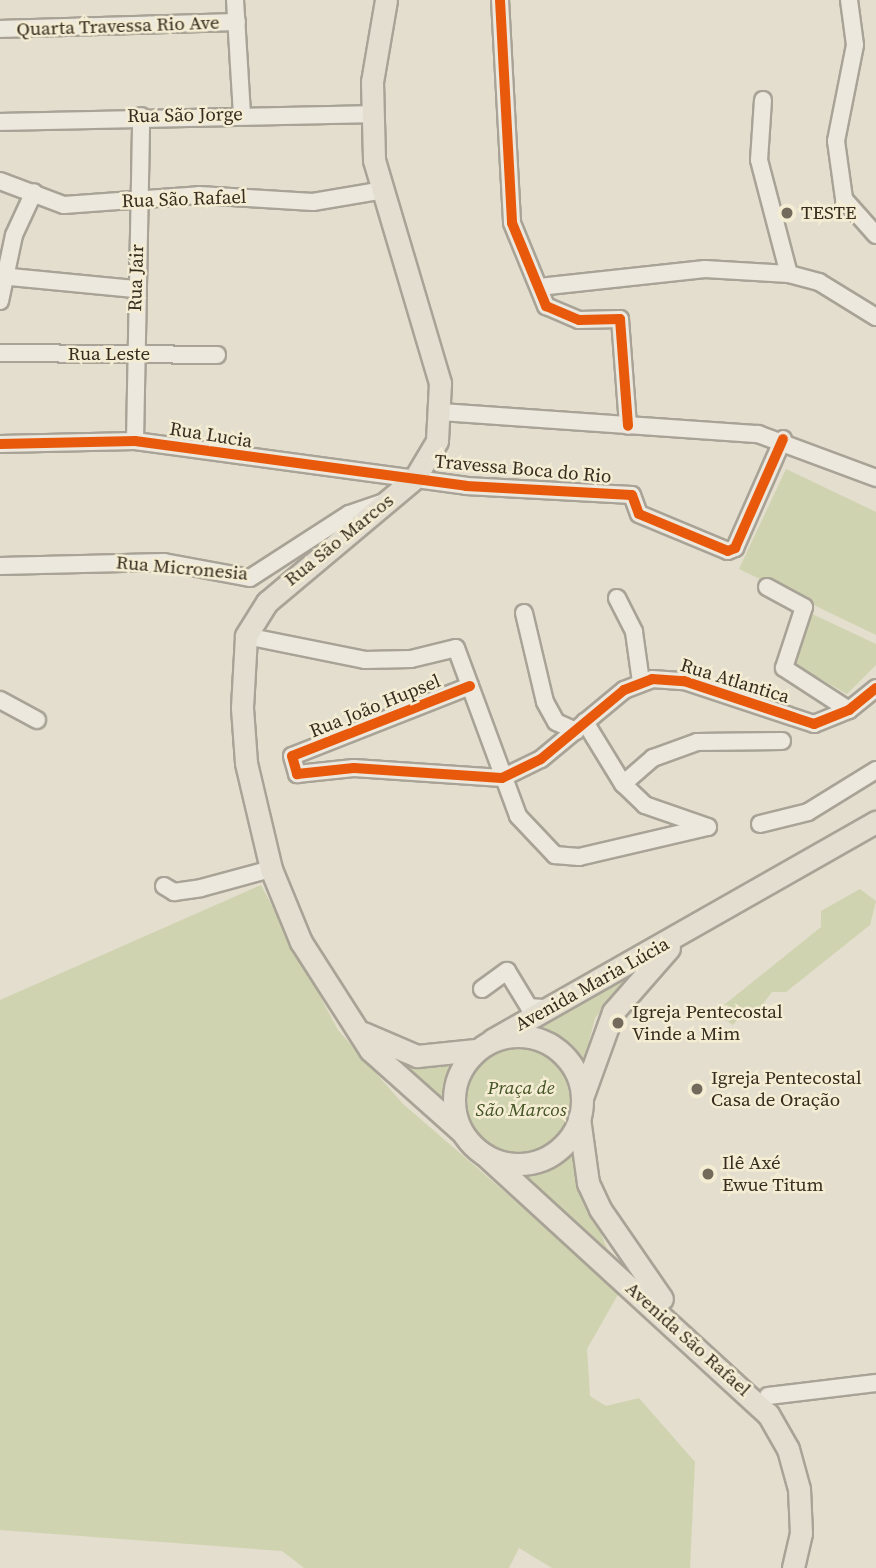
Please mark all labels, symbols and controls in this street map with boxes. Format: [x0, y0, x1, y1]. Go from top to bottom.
street label: Quarta Travessa Rio Ave [16, 11, 220, 41]
street label: Rua São Jorge [127, 103, 243, 127]
street label: Rua São Rafael [121, 185, 247, 213]
place label: TESTE [801, 202, 856, 224]
marker: TESTE [779, 205, 795, 221]
street label: Rua Jair [123, 244, 149, 312]
street label: Rua Leste [68, 343, 150, 365]
street label: Rua Lucia [168, 417, 254, 453]
street label: Travessa Boca do Rio [434, 450, 612, 488]
street label: Rua São Marcos [280, 489, 398, 591]
street label: Rua Micronesia [115, 551, 249, 585]
street label: Rua Atlantica [678, 654, 792, 708]
street label: Rua João Hupsel [306, 669, 444, 743]
street label: Avenida Maria Lúcia [511, 932, 673, 1036]
place label: Igreja Pentecostal Vinde a Mim [632, 1001, 783, 1045]
marker: Igreja Pentecostal Vinde a Mim [610, 1015, 626, 1031]
place label: Igreja Pentecostal Casa de Oração [711, 1067, 862, 1111]
park label: Praça de São Marcos [476, 1077, 566, 1121]
marker: Igreja Pentecostal Casa de Oração [689, 1081, 705, 1097]
place label: Ilê Axé Ewue Titum [722, 1152, 824, 1196]
marker: Ilê Axé Ewue Titum [700, 1166, 716, 1182]
street label: Avenida São Rafael [621, 1277, 755, 1401]

